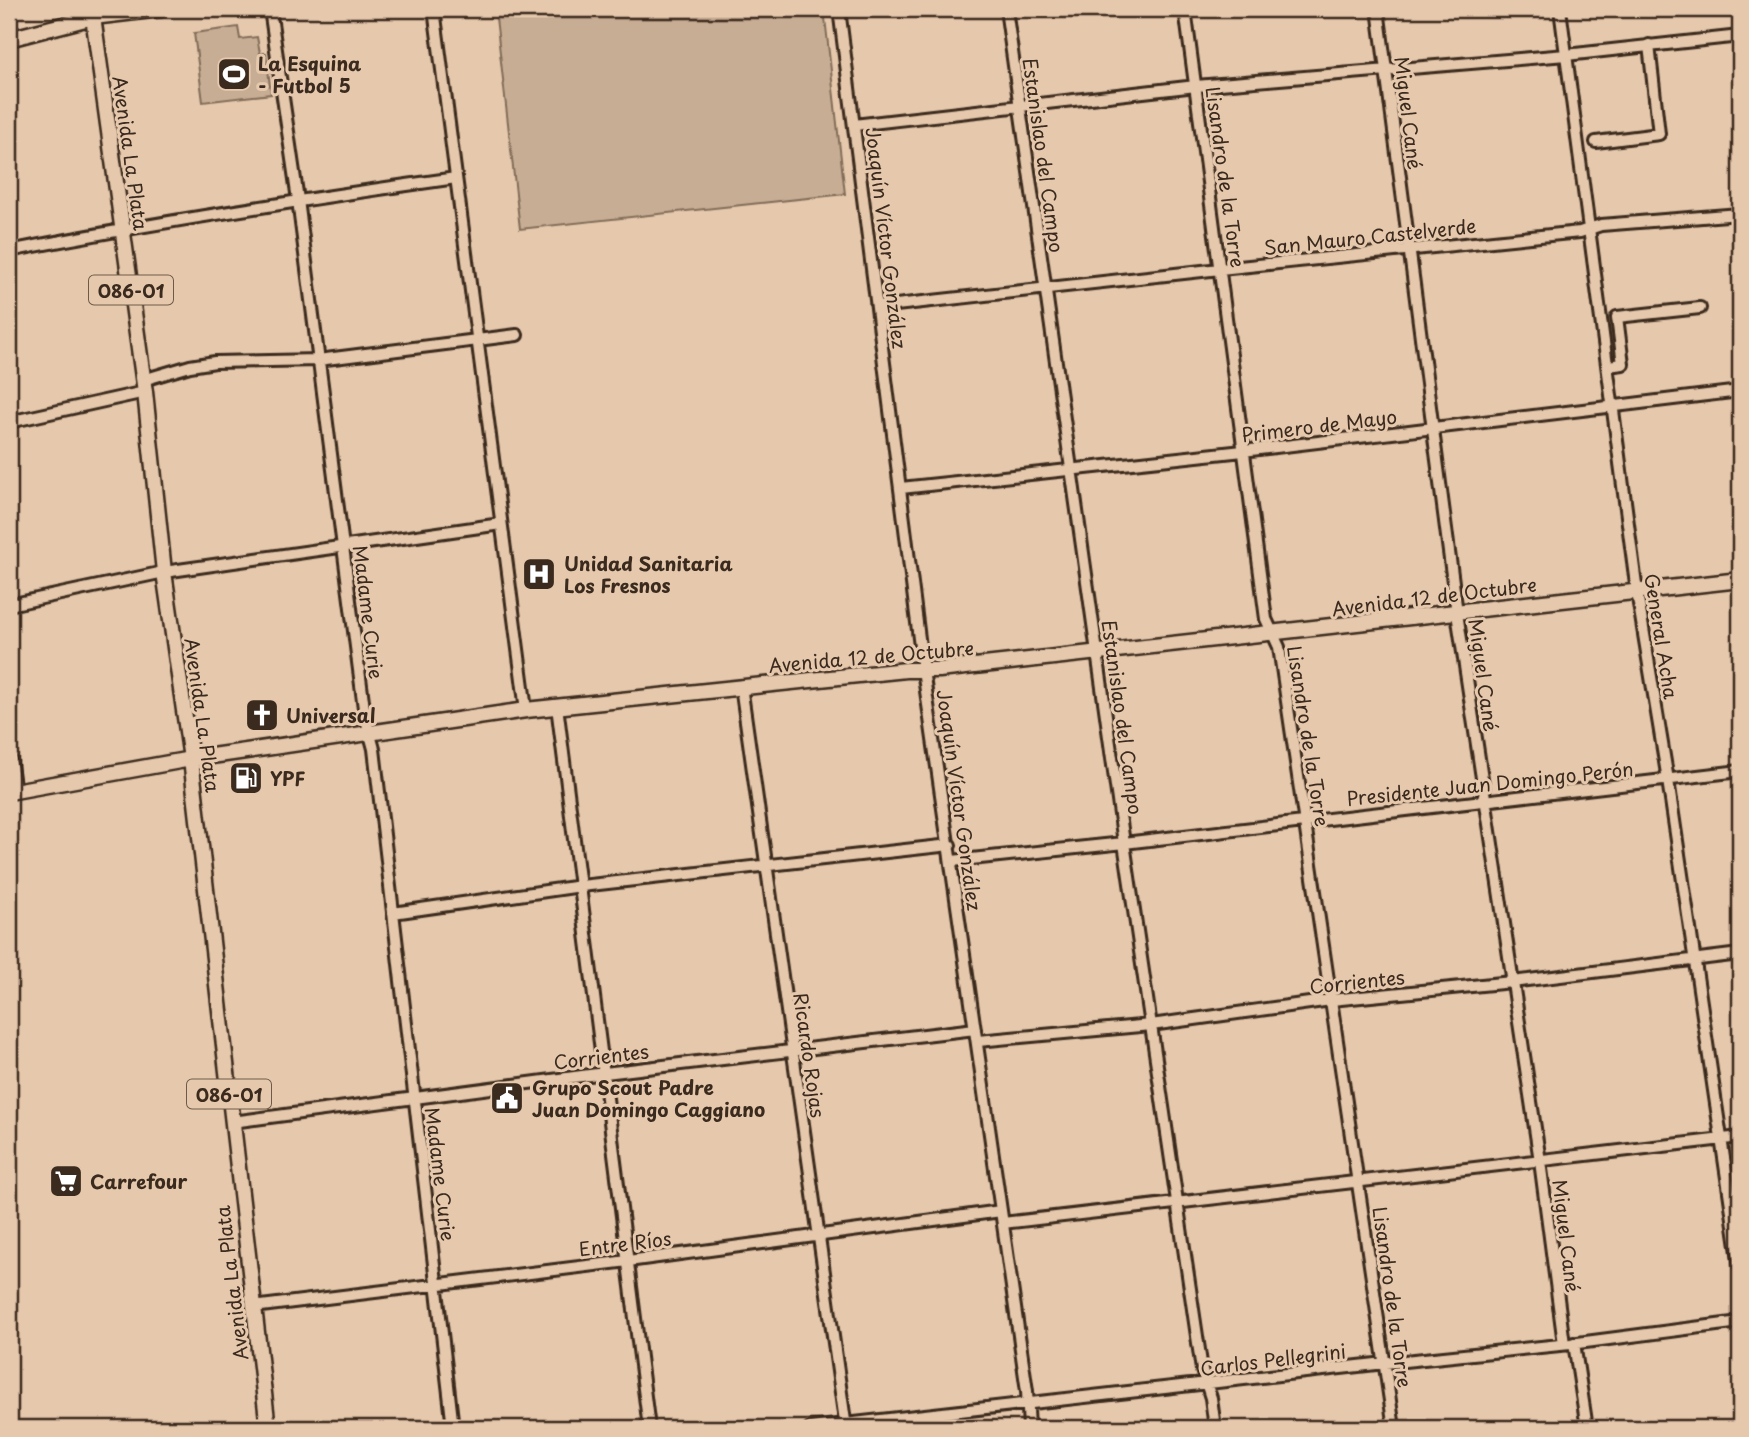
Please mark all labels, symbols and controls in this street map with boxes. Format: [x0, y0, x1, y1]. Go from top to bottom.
place label: La Esquina - Futbol 5 [258, 49, 361, 99]
sports icon: La Esquina - Futbol 5 [215, 55, 253, 93]
street label: Miguel Cané [1388, 55, 1430, 171]
street label: Estanislao del Campo [1016, 56, 1072, 254]
street label: Avenida La Plata [106, 74, 156, 232]
street label: Lisandro de la Torre [1199, 85, 1253, 269]
street label: Joaquín Víctor González [860, 126, 914, 350]
street label: San Mauro Castelverde [1263, 211, 1477, 261]
road number: 086-01 [89, 276, 173, 304]
street label: Primero de Mayo [1240, 402, 1398, 448]
street label: Madame Curie [347, 543, 391, 681]
place label: Unidad Sanitaria Los Fresnos [564, 549, 733, 599]
hospital icon: Unidad Sanitaria Los Fresnos [520, 555, 558, 593]
street label: Avenida 12 de Octubre [1330, 570, 1538, 622]
street label: General Acha [1638, 571, 1686, 701]
street label: Miguel Cané [1462, 617, 1506, 733]
street label: Estanislao del Campo [1095, 618, 1151, 816]
street label: Avenida 12 de Octubre [767, 633, 975, 679]
street label: Avenida La Plata [178, 636, 228, 794]
street label: Lisandro de la Torre [1281, 644, 1337, 828]
street label: Joaquín Víctor González [931, 688, 989, 912]
church icon: Universal [243, 696, 281, 734]
place label: Universal [286, 701, 376, 729]
street label: Presidente Juan Domingo Perón [1345, 754, 1635, 812]
fuel station icon: YPF [227, 759, 265, 797]
place label: YPF [270, 764, 305, 792]
street label: Corrientes [1308, 962, 1406, 1000]
street label: Ricardo Rojas [787, 991, 833, 1120]
street label: Corrientes [552, 1036, 650, 1076]
place label: Grupo Scout Padre Juan Domingo Caggiano [532, 1073, 765, 1123]
road number: 086-01 [187, 1079, 271, 1108]
public building icon: Grupo Scout Padre Juan Domingo Caggiano [488, 1079, 526, 1117]
street label: Madame Curie [419, 1105, 463, 1243]
supermarket icon: Carrefour [47, 1162, 85, 1200]
place label: Carrefour [90, 1167, 187, 1195]
street label: Miguel Cané [1546, 1178, 1588, 1294]
street label: Avenida La Plata [208, 1204, 254, 1362]
street label: Lisandro de la Torre [1366, 1205, 1420, 1389]
street label: Entre Ríos [577, 1223, 673, 1263]
street label: Carlos Pellegrini [1199, 1336, 1347, 1382]

